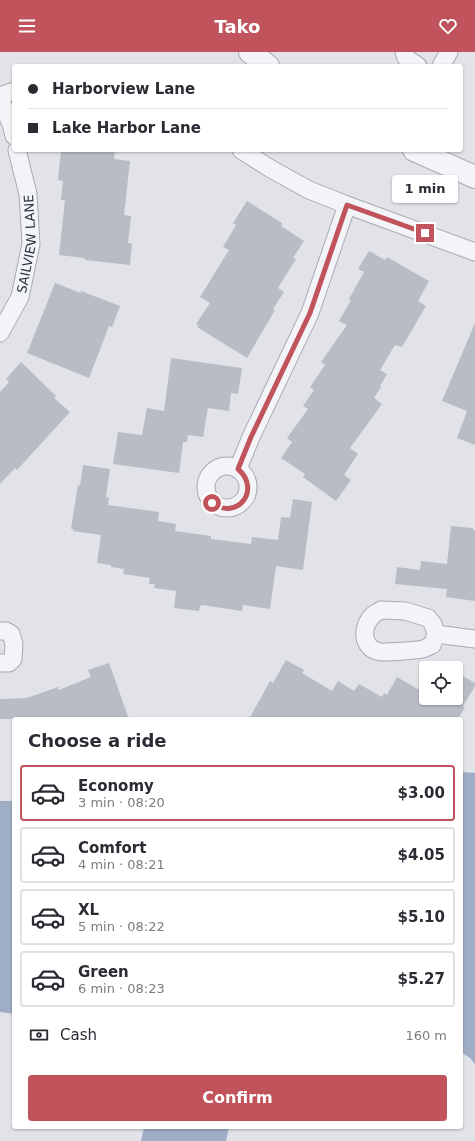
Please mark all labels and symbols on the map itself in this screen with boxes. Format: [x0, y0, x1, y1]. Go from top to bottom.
callout: 1 min [392, 175, 458, 203]
street label: SAILVIEW LANE [14, 194, 39, 295]
route end [416, 224, 434, 242]
route start [203, 494, 221, 512]

